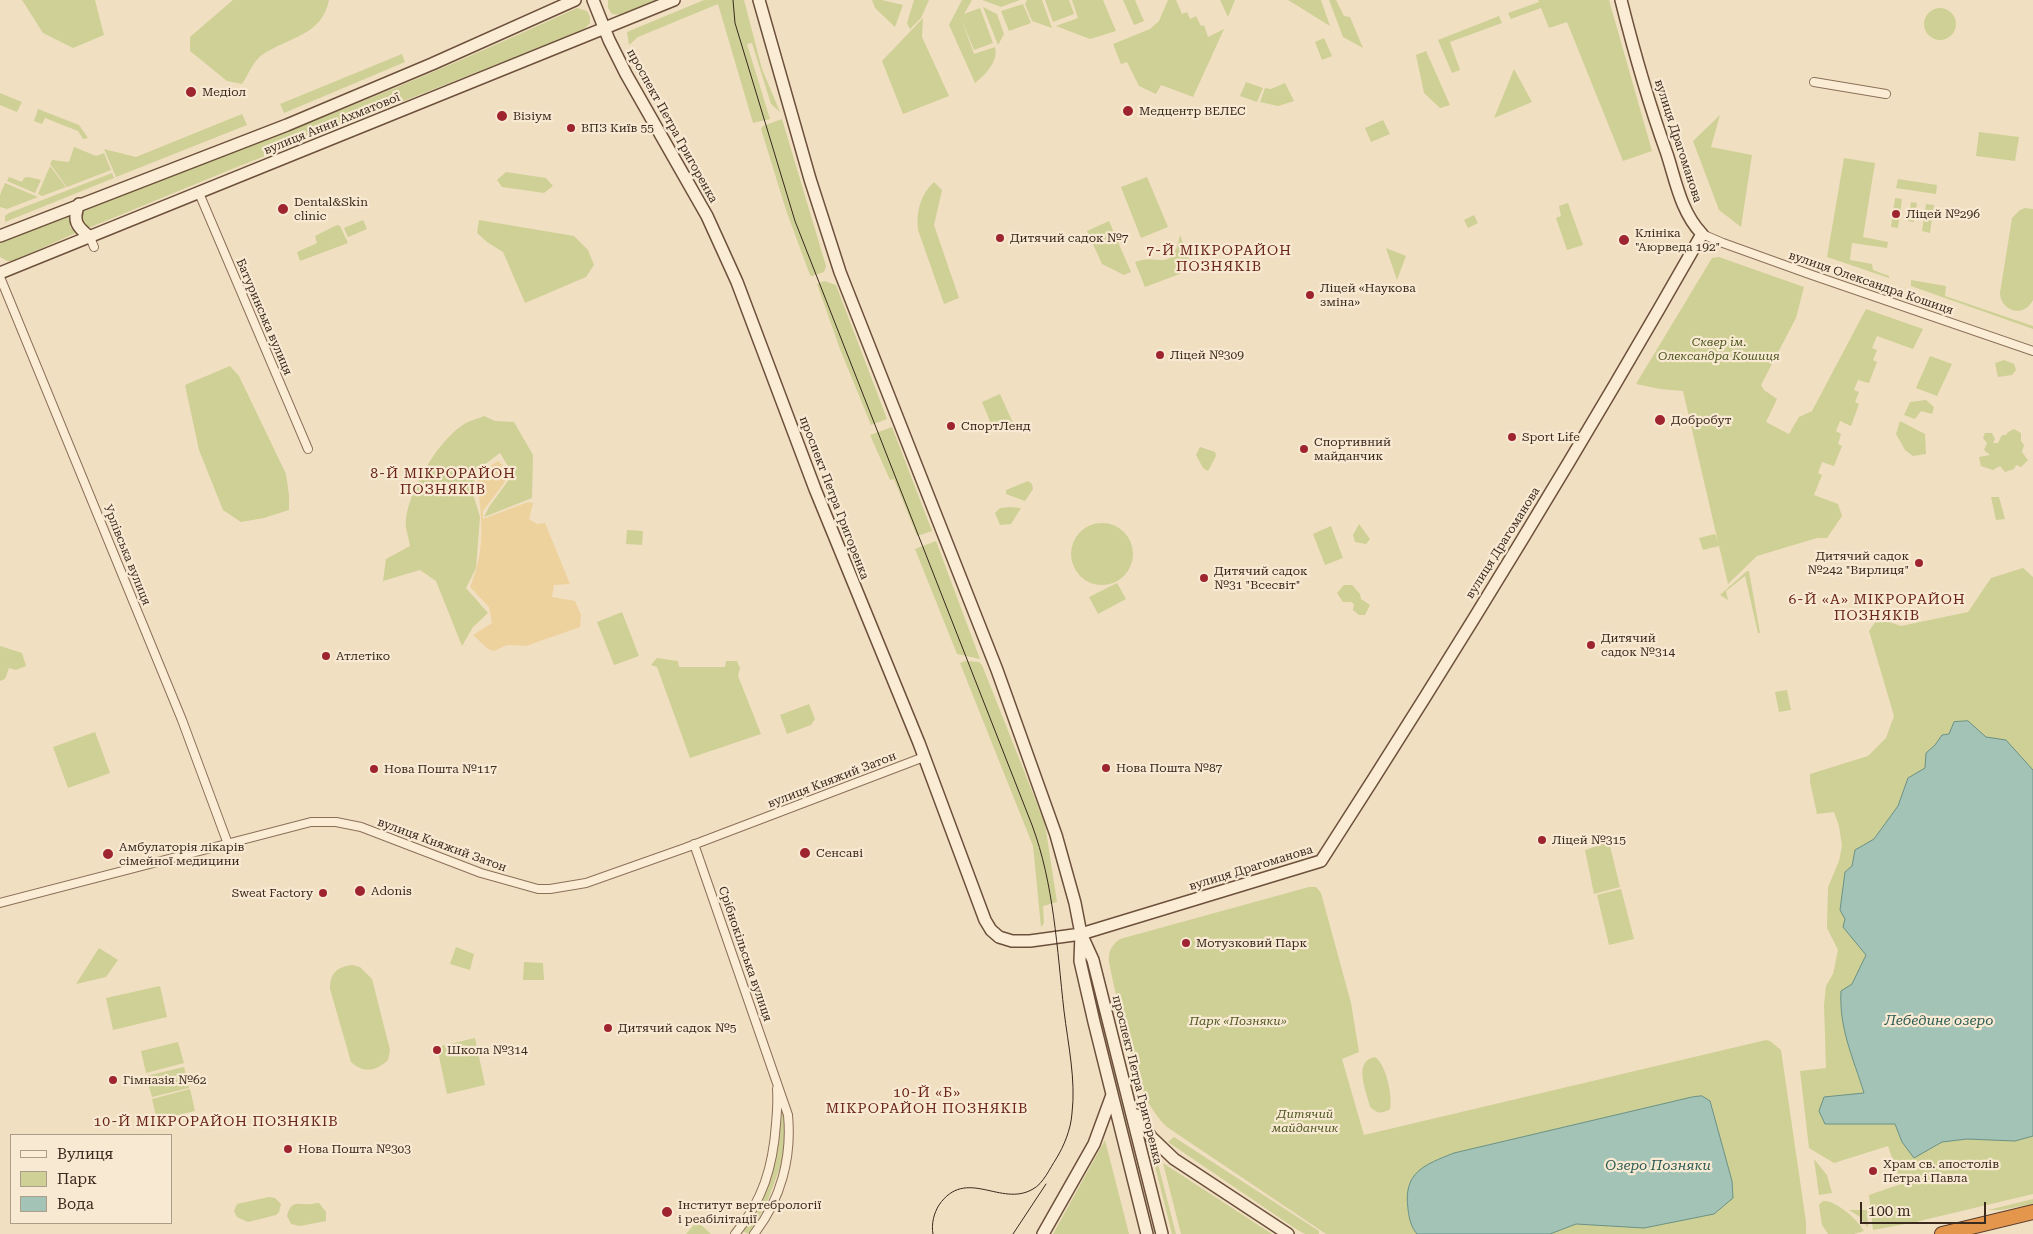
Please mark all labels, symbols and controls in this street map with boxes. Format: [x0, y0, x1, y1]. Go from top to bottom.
street label: проспект Петра Григоренка [624, 47, 720, 205]
street label: вулиця Драгоманова [1651, 78, 1705, 204]
marker: Медіол [184, 85, 198, 99]
place label: Медіол [202, 85, 246, 99]
street label: вулиця Анни Ахматової [262, 90, 402, 158]
marker: Медцентр ВЕЛЕС [1121, 104, 1135, 118]
place label: Медцентр ВЕЛЕС [1139, 104, 1246, 118]
marker: Візіум [495, 109, 509, 123]
place label: Візіум [513, 109, 552, 123]
place label: ВПЗ Київ 55 [581, 121, 654, 135]
marker: ВПЗ Київ 55 [565, 122, 577, 134]
place label: Dental&Skin clinic [294, 195, 368, 223]
marker: Dental&Skin clinic [276, 202, 290, 216]
place label: Ліцей №296 [1906, 207, 1980, 221]
marker: Ліцей №296 [1890, 208, 1902, 220]
place label: Клініка "Аюрведа 192" [1635, 226, 1720, 254]
place label: Дитячий садок №7 [1010, 231, 1128, 245]
marker: Дитячий садок №7 [994, 232, 1006, 244]
marker: Клініка "Аюрведа 192" [1617, 233, 1631, 247]
district label: 7-Й МІКРОРАЙОН ПОЗНЯКІВ [1144, 243, 1294, 276]
street label: вулиця Олександра Кошиця [1787, 248, 1955, 318]
street label: Батуринська вулиця [233, 257, 295, 377]
place label: Ліцей «Наукова зміна» [1320, 281, 1416, 309]
marker: Ліцей «Наукова зміна» [1304, 289, 1316, 301]
park label: Сквер ім. Олександра Кошиця [1658, 335, 1780, 363]
place label: Ліцей №309 [1170, 348, 1244, 362]
marker: Ліцей №309 [1154, 349, 1166, 361]
marker: Добробут [1653, 413, 1667, 427]
place label: Добробут [1671, 413, 1731, 427]
street label: проспект Петра Григоренка [796, 414, 872, 582]
place label: СпортЛенд [961, 419, 1031, 433]
marker: СпортЛенд [945, 420, 957, 432]
place label: Sport Life [1522, 430, 1580, 444]
marker: Sport Life [1506, 431, 1518, 443]
place label: Спортивний майданчик [1314, 435, 1391, 463]
marker: Спортивний майданчик [1298, 443, 1310, 455]
district label: 8-Й МІКРОРАЙОН ПОЗНЯКІВ [368, 466, 518, 498]
street label: вулиця Драгоманова [1463, 485, 1543, 601]
street label: Урлівська вулиця [100, 503, 154, 607]
place label: Дитячий садок №242 "Вирлиця" [1807, 549, 1909, 577]
marker: Дитячий садок №242 "Вирлиця" [1913, 557, 1925, 569]
place label: Дитячий садок №31 "Всесвіт" [1214, 564, 1308, 592]
marker: Дитячий садок №31 "Всесвіт" [1198, 572, 1210, 584]
district label: 6-Й «А» МІКРОРАЙОН ПОЗНЯКІВ [1786, 592, 1968, 624]
place label: Дитячий садок №314 [1601, 631, 1675, 659]
marker: Дитячий садок №314 [1585, 639, 1597, 651]
place label: Атлетіко [336, 649, 390, 663]
marker: Атлетіко [320, 650, 332, 662]
street label: вулиця Княжий Затон [766, 749, 898, 811]
place label: Нова Пошта №87 [1116, 761, 1222, 775]
place label: Нова Пошта №117 [384, 762, 497, 776]
marker: Нова Пошта №87 [1100, 762, 1112, 774]
marker: Нова Пошта №117 [368, 763, 380, 775]
street label: вулиця Княжий Затон [375, 815, 509, 875]
place label: Ліцей №315 [1552, 833, 1626, 847]
marker: Ліцей №315 [1536, 834, 1548, 846]
place label: Амбулаторія лікарів сімейної медицини [119, 840, 244, 868]
street label: вулиця Драгоманова [1187, 842, 1315, 894]
marker: Сенсаві [798, 846, 812, 860]
place label: Сенсаві [816, 846, 863, 860]
marker: Амбулаторія лікарів сімейної медицини [101, 847, 115, 861]
marker: Adonis [353, 884, 367, 898]
place label: Adonis [371, 884, 412, 898]
street label: Срібнокільська вулиця [715, 885, 775, 1023]
place label: Sweat Factory [232, 886, 313, 900]
marker: Sweat Factory [317, 887, 329, 899]
place label: Мотузковий Парк [1196, 936, 1307, 950]
marker: Мотузковий Парк [1180, 937, 1192, 949]
street label: проспект Петра Григоренка [1109, 994, 1165, 1166]
water label: Лебедине озеро [1885, 1013, 1993, 1029]
park label: Парк «Позняки» [1189, 1014, 1287, 1028]
place label: Дитячий садок №5 [618, 1021, 736, 1035]
marker: Дитячий садок №5 [602, 1022, 614, 1034]
place label: Школа №314 [447, 1043, 528, 1057]
marker: Школа №314 [431, 1044, 443, 1056]
place label: Гімназія №62 [123, 1073, 207, 1087]
marker: Гімназія №62 [107, 1074, 119, 1086]
district label: 10-Й «Б» МІКРОРАЙОН ПОЗНЯКІВ [823, 1085, 1031, 1118]
park label: Дитячий майданчик [1272, 1107, 1338, 1135]
district label: 10-Й МІКРОРАЙОН ПОЗНЯКІВ [90, 1114, 342, 1130]
legend [10, 1134, 172, 1224]
place label: Нова Пошта №303 [298, 1142, 411, 1156]
marker: Нова Пошта №303 [282, 1143, 294, 1155]
text: Вулиця [57, 1145, 113, 1163]
place label: Храм св. апостолів Петра і Павла [1883, 1157, 1999, 1185]
water label: Озеро Позняки [1605, 1158, 1711, 1174]
marker: Храм св. апостолів Петра і Павла [1867, 1165, 1879, 1177]
text: Парк [57, 1170, 97, 1188]
scale bar [1863, 1192, 1989, 1224]
text: Вода [57, 1195, 94, 1213]
place label: Інститут вертебрології і реабілітації [678, 1198, 821, 1226]
text: 100 m [1868, 1202, 1911, 1220]
marker: Інститут вертебрології і реабілітації [660, 1205, 674, 1219]

